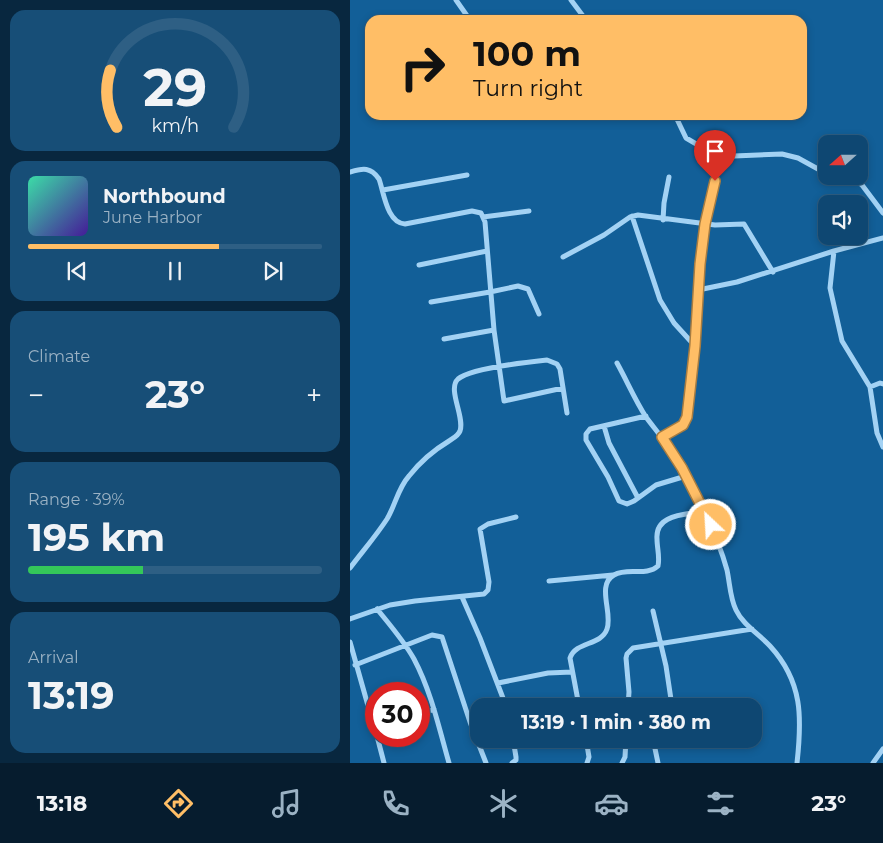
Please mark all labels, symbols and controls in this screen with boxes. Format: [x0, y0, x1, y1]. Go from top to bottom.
text: 100 m [473, 32, 581, 75]
icon: right [390, 35, 455, 100]
text: 29 [143, 56, 207, 119]
text: Turn right [473, 75, 583, 102]
text: km/h [151, 115, 199, 136]
pin [694, 130, 736, 181]
north arrow [818, 135, 868, 185]
map controls [818, 135, 868, 245]
icon: arrive [701, 137, 729, 165]
text: Northbound [103, 185, 226, 208]
button: sound [818, 195, 868, 245]
text: June Harbor [103, 208, 202, 227]
icon: previous [63, 257, 91, 285]
icon: pause [161, 257, 189, 285]
icon: next [259, 257, 287, 285]
text: Climate [28, 347, 90, 366]
text: 23° [145, 371, 205, 418]
text: − [28, 378, 44, 412]
text: + [306, 378, 322, 412]
text: Range · 39% [28, 490, 125, 509]
position arrow [684, 498, 736, 550]
text: 195 km [28, 514, 165, 561]
text: Arrival [28, 648, 78, 667]
text: 13:19 [28, 672, 114, 719]
speed limit sign: 30 [365, 682, 430, 747]
text: 13:19 · 1 min · 380 m [521, 711, 711, 734]
icon: directions [161, 786, 196, 821]
icon: music [269, 786, 304, 821]
icon: phone [378, 786, 413, 821]
icon: climate [486, 786, 521, 821]
icon: car [594, 786, 629, 821]
icon: filters [703, 786, 738, 821]
text: 13:18 [37, 790, 87, 817]
text: 23° [811, 790, 846, 817]

